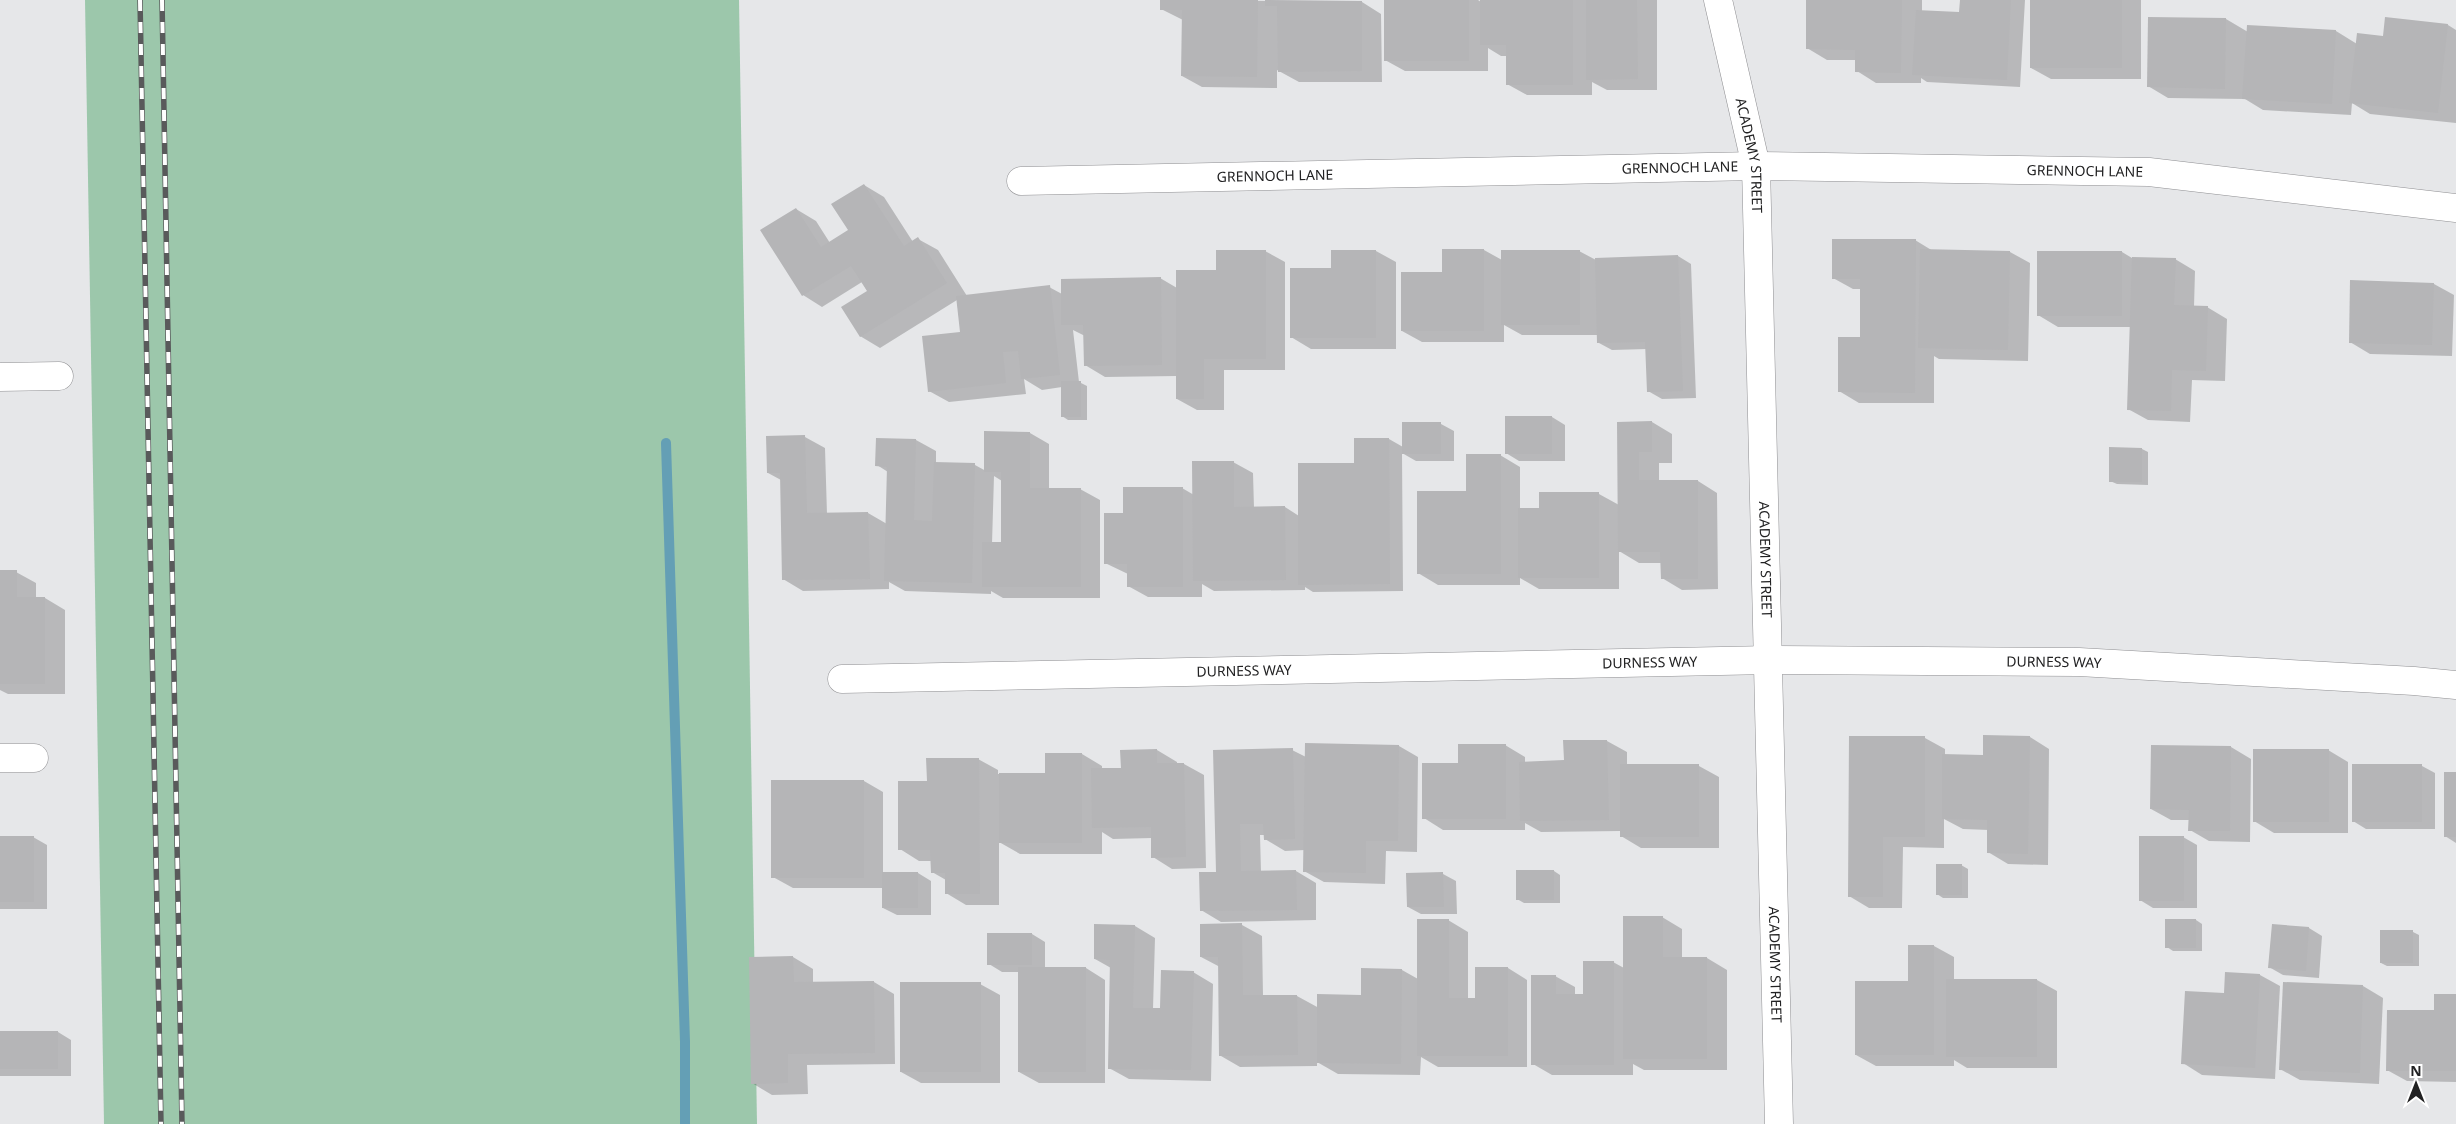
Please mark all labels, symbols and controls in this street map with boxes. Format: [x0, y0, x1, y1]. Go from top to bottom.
street label: ACADEMY STREET [1732, 96, 1767, 213]
street label: GRENNOCH LANE [1621, 156, 1738, 178]
street label: GRENNOCH LANE [2026, 160, 2143, 181]
street label: GRENNOCH LANE [1216, 165, 1333, 186]
street label: ACADEMY STREET [1755, 501, 1777, 618]
street label: DURNESS WAY [1602, 651, 1698, 672]
street label: DURNESS WAY [2006, 652, 2102, 672]
street label: DURNESS WAY [1196, 660, 1292, 681]
street label: ACADEMY STREET [1765, 906, 1787, 1023]
north arrow [2391, 1059, 2441, 1109]
text: N [2410, 1061, 2422, 1080]

